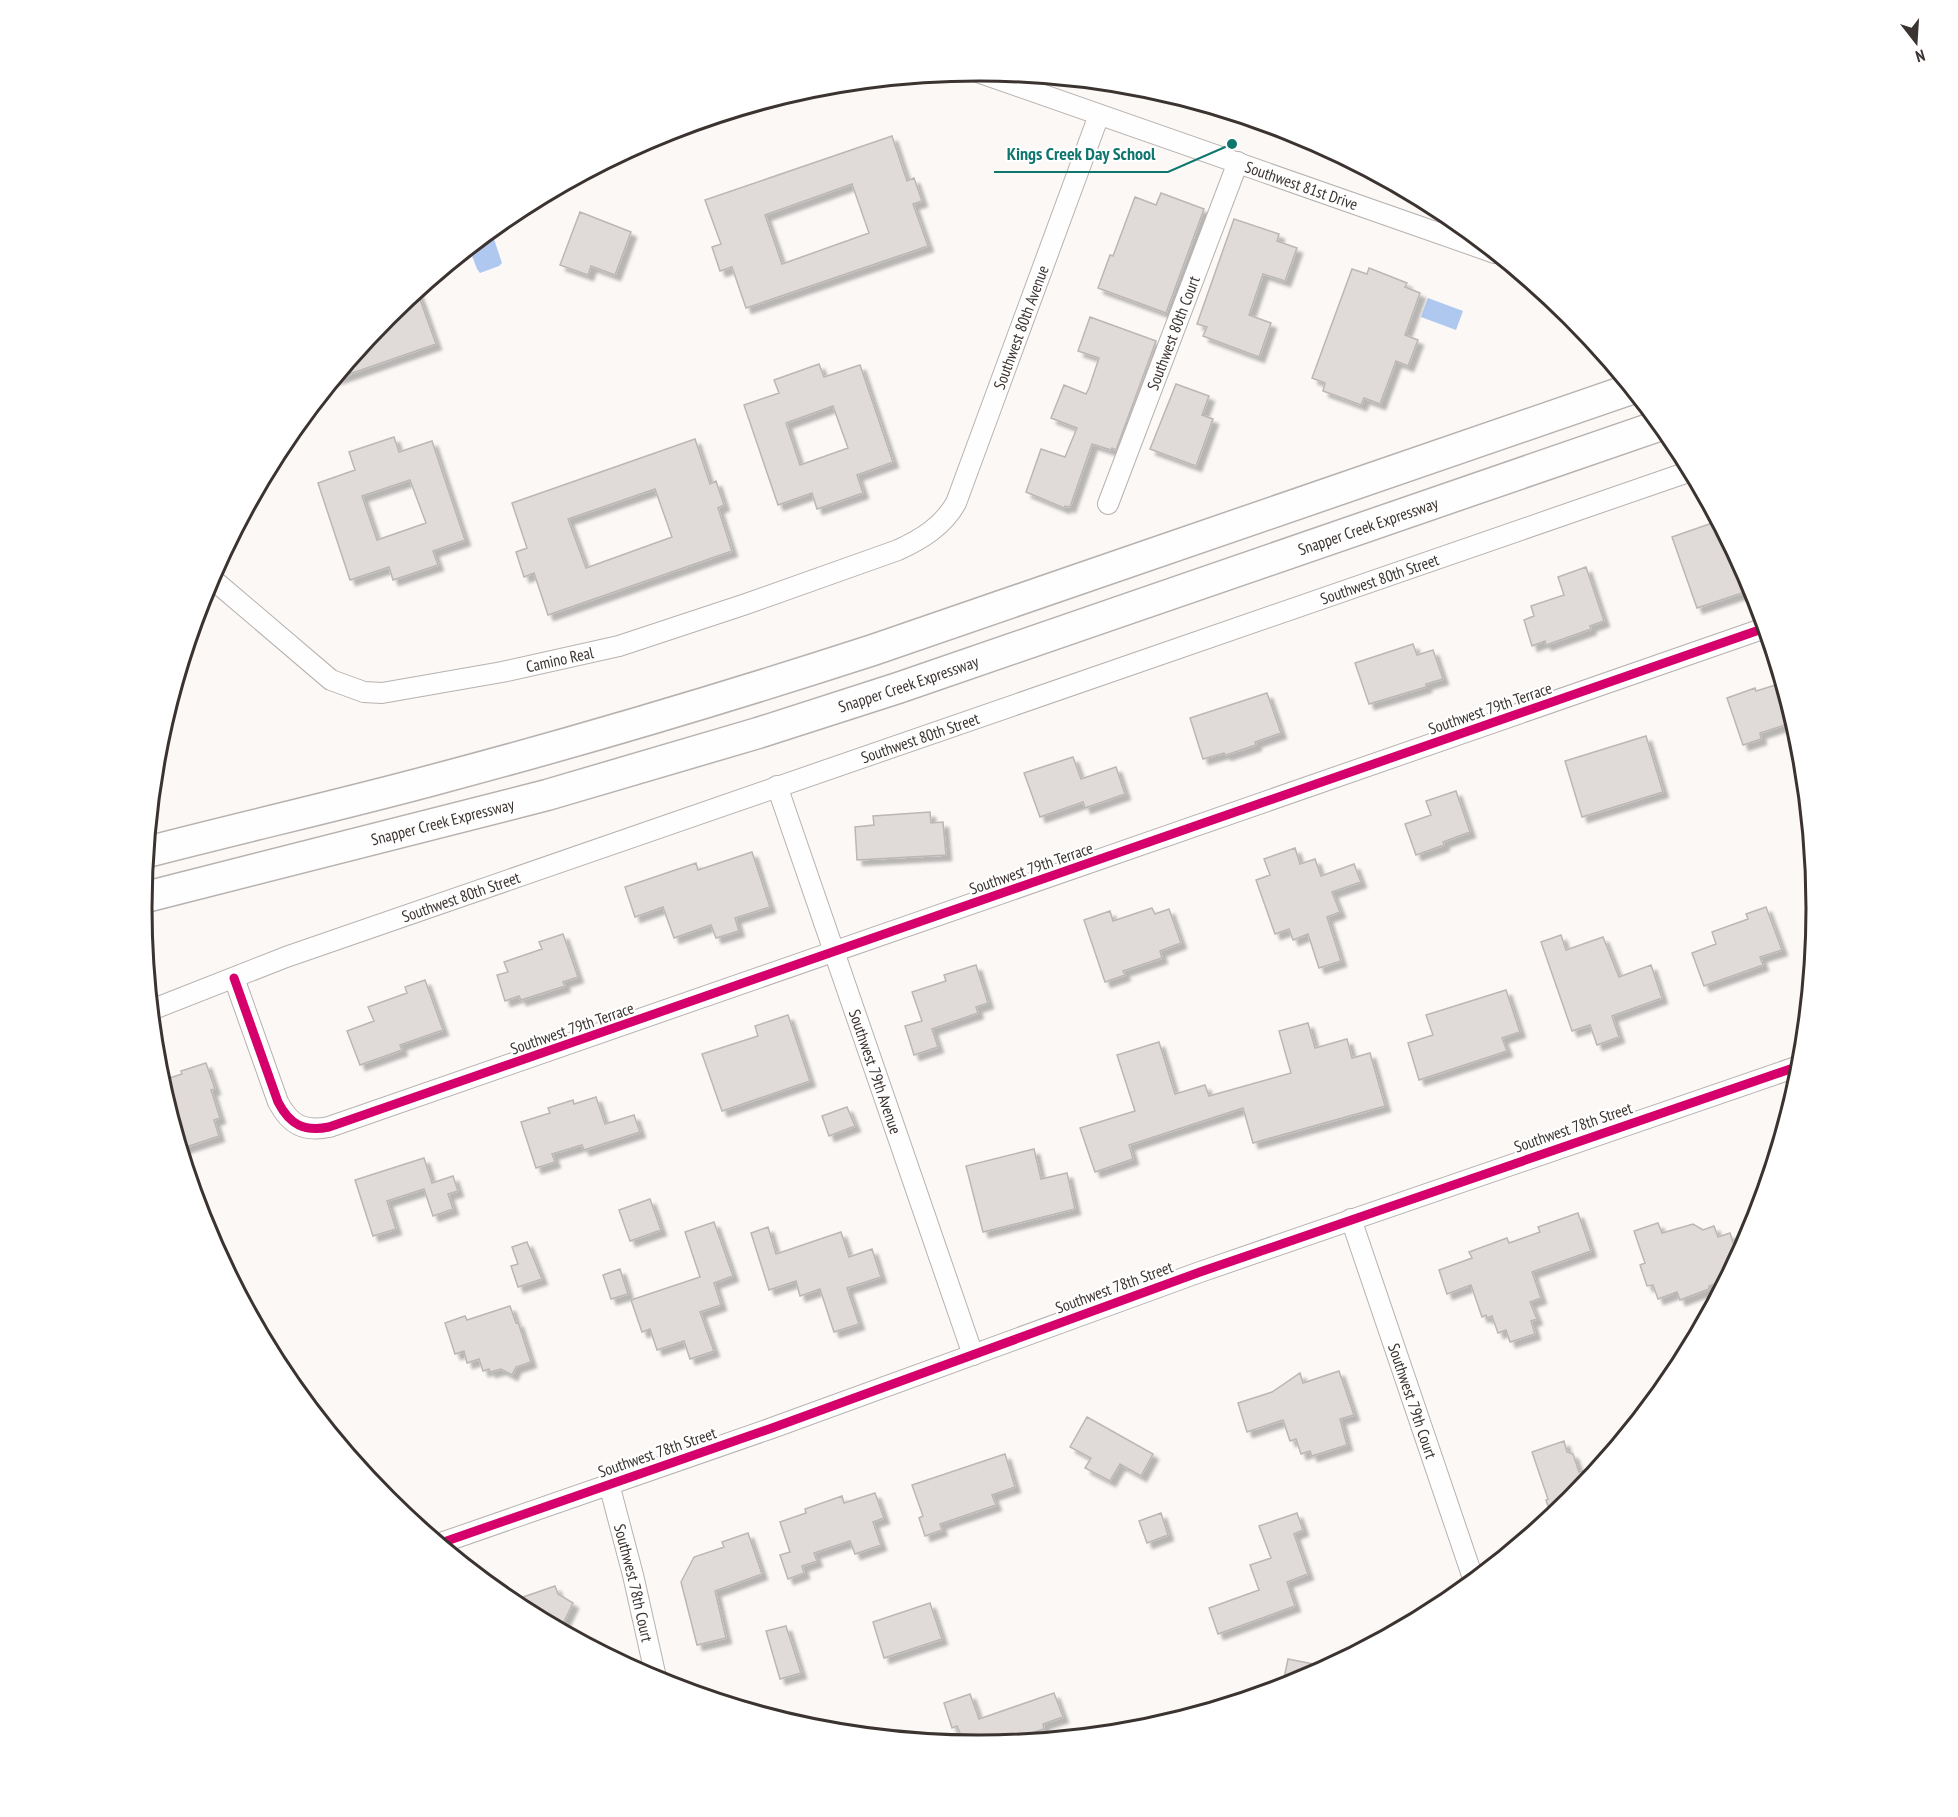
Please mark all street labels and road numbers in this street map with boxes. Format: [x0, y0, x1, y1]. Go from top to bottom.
street label: Southwest 81st Drive [1243, 156, 1361, 214]
street label: Southwest 80th Avenue [989, 263, 1053, 392]
street label: Southwest 80th Court [1142, 272, 1204, 393]
street label: Snapper Creek Expressway [1295, 493, 1441, 559]
street label: Southwest 80th Street [1318, 549, 1442, 608]
street label: Camino Real [524, 642, 596, 676]
street label: Snapper Creek Expressway [836, 651, 981, 717]
street label: Southwest 79th Terrace [1426, 677, 1554, 739]
street label: Southwest 80th Street [858, 708, 982, 767]
street label: Snapper Creek Expressway [369, 794, 516, 849]
street label: Southwest 79th Terrace [967, 837, 1095, 899]
street label: Southwest 80th Street [399, 867, 523, 926]
street label: Southwest 79th Terrace [508, 997, 636, 1059]
street label: Southwest 79th Avenue [845, 1007, 906, 1137]
street label: Southwest 78th Street [1511, 1097, 1635, 1157]
street label: Southwest 78th Street [1053, 1256, 1176, 1318]
street label: Southwest 79th Court [1384, 1341, 1442, 1462]
street label: Southwest 78th Street [595, 1422, 719, 1482]
street label: Southwest 78th Court [610, 1522, 658, 1644]

